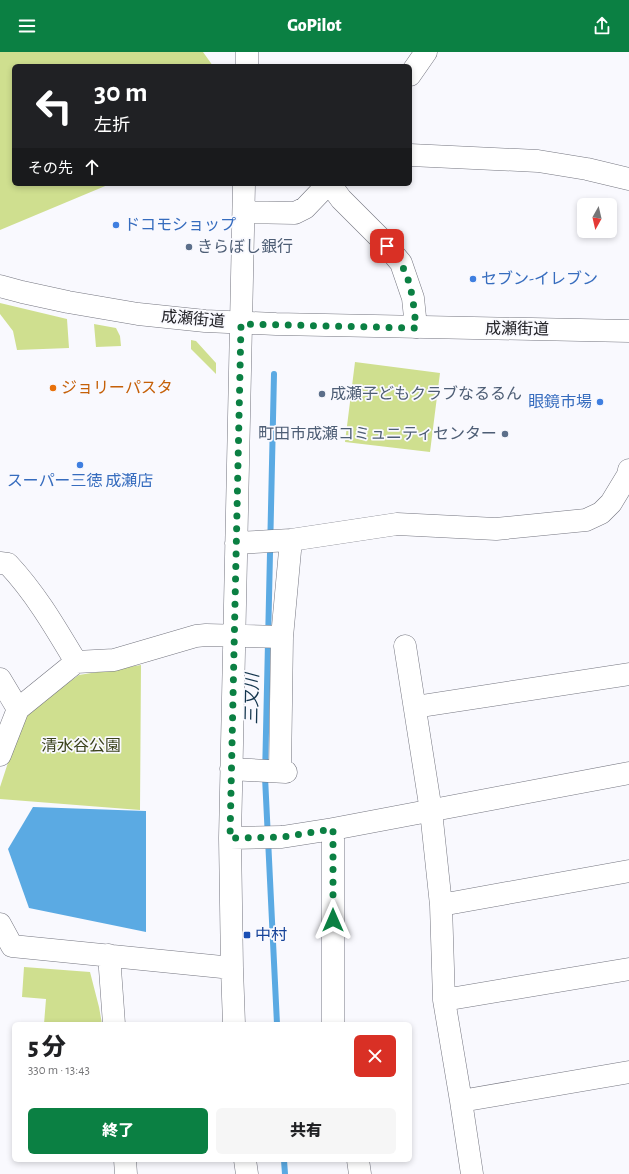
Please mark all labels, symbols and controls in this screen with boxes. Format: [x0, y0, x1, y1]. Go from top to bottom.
icon: menu [16, 15, 38, 37]
icon: share [591, 15, 613, 37]
text: GoPilot [287, 17, 342, 35]
text: 30 m [94, 79, 147, 107]
icon: left [28, 80, 80, 132]
text: 左折 [94, 117, 130, 135]
icon: ahead [81, 156, 103, 178]
text: その先 [28, 161, 73, 176]
north arrow [577, 198, 617, 238]
map controls [577, 198, 617, 238]
place label: ドコモショップ [124, 217, 236, 233]
marker: ドコモショップ [111, 220, 121, 230]
pin [370, 229, 404, 263]
icon: arrive [376, 235, 398, 257]
place label: きらぼし銀行 [197, 238, 293, 255]
marker: きらぼし銀行 [184, 242, 194, 252]
place label: セブン-イレブン [481, 270, 598, 287]
marker: セブン-イレブン [468, 274, 478, 284]
street label: 成瀬街道 [160, 307, 226, 330]
street label: 成瀬街道 [485, 319, 549, 338]
place label: ジョリーパスタ [61, 379, 173, 396]
marker: ジョリーパスタ [48, 383, 58, 393]
place label: 成瀬子どもクラブなるるん [330, 385, 522, 402]
marker: 成瀬子どもクラブなるるん [317, 389, 327, 399]
place label: 眼鏡市場 [528, 394, 592, 410]
marker: 眼鏡市場 [595, 397, 605, 407]
place label: 町田市成瀬コミュニティセンター [258, 425, 497, 442]
marker: 町田市成瀬コミュニティセンター [500, 429, 510, 439]
marker: スーパー三徳 成瀬店 [75, 460, 85, 470]
place label: スーパー三徳 成瀬店 [7, 472, 153, 489]
water label: 三又川 [243, 671, 261, 725]
park label: 清水谷公園 [41, 737, 121, 754]
position arrow [312, 899, 354, 941]
place label: 中村 [255, 926, 287, 943]
marker: 中村 [242, 930, 252, 940]
button: close [354, 1035, 396, 1077]
text: 5 分 [28, 1036, 66, 1060]
text: 330 m · 13:43 [28, 1064, 90, 1077]
button: 終了 [28, 1108, 208, 1154]
button: 共有 [216, 1108, 396, 1154]

